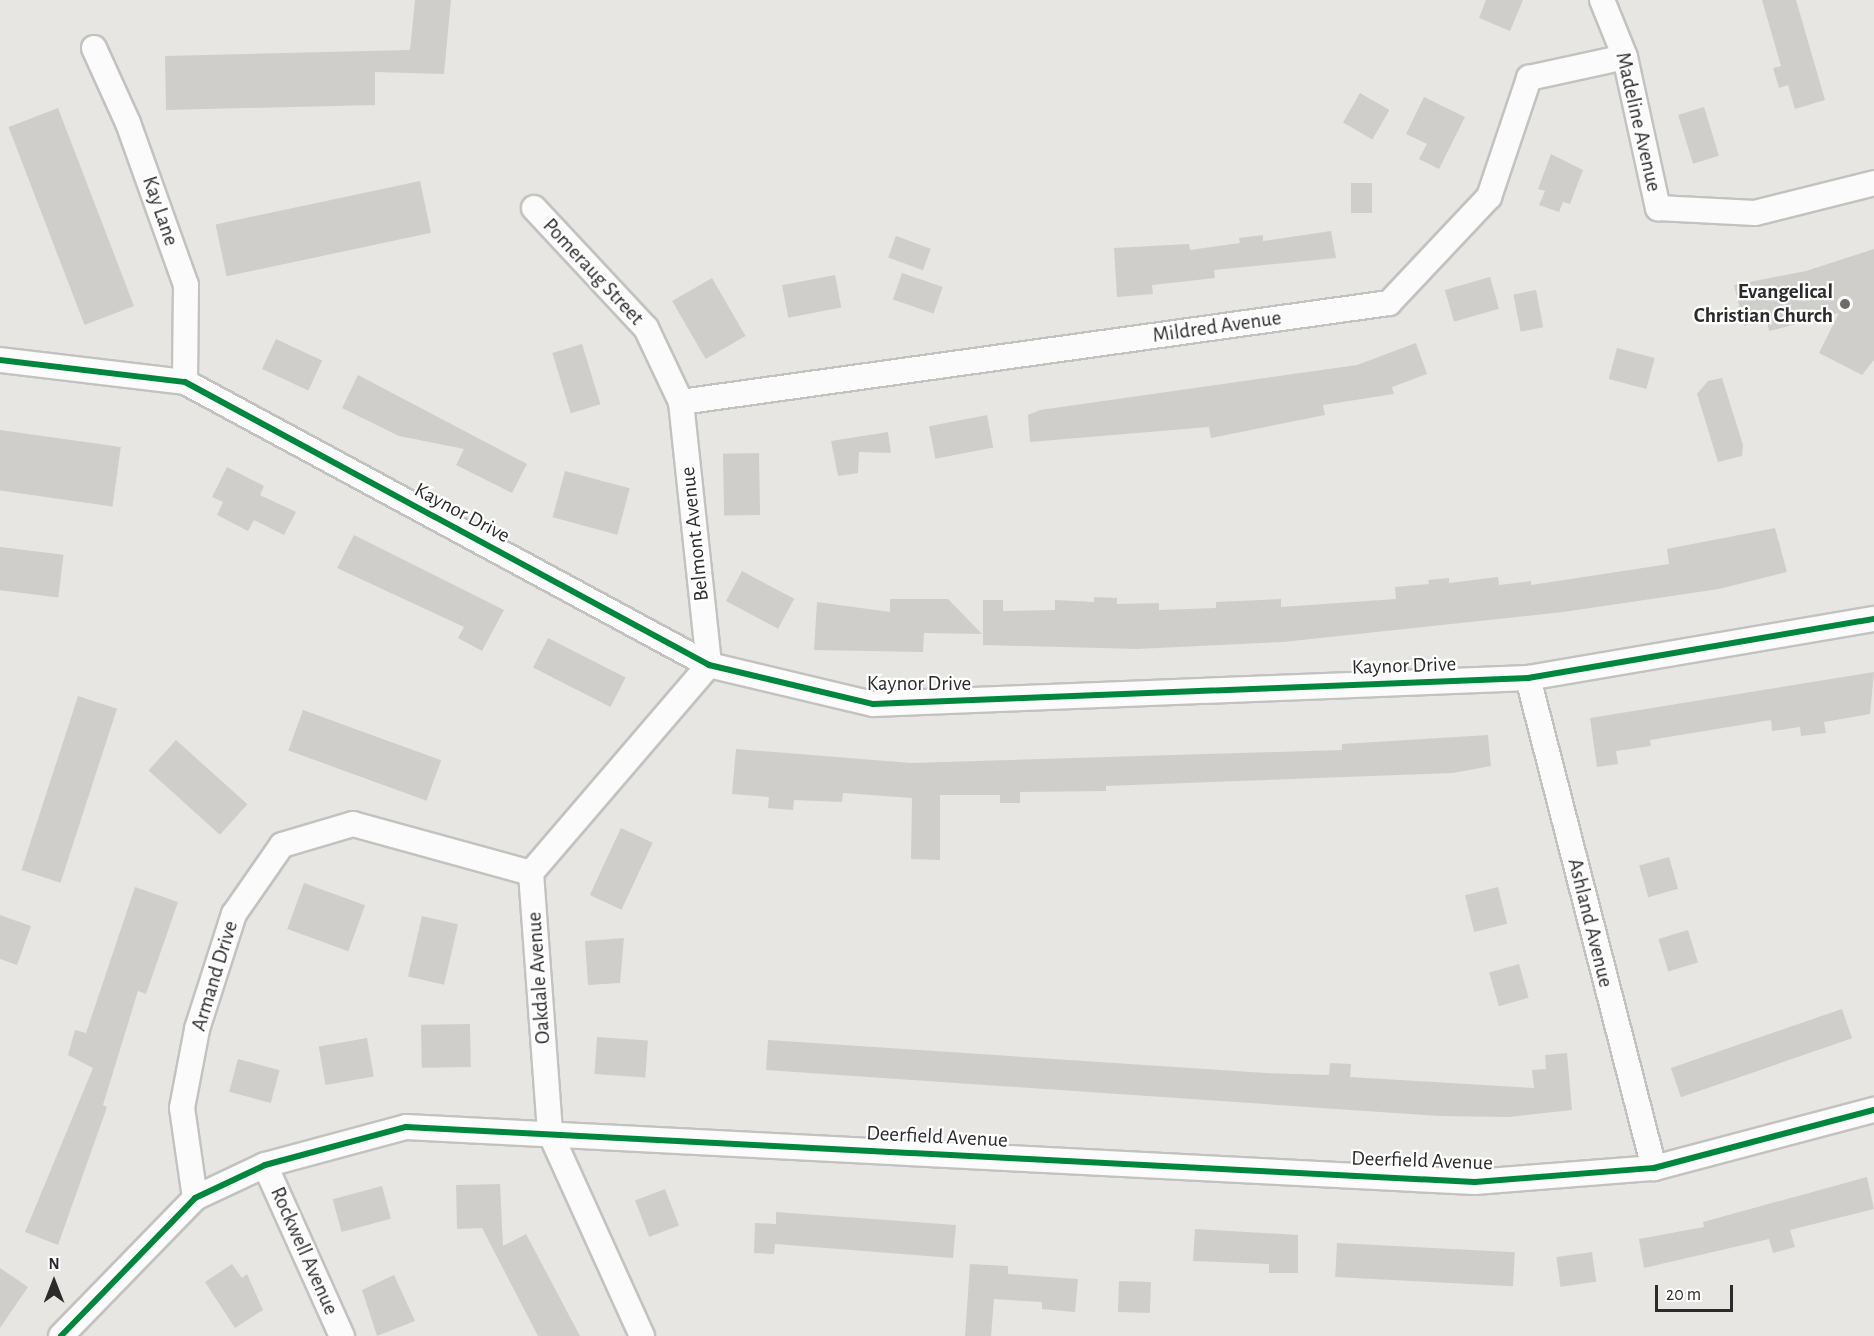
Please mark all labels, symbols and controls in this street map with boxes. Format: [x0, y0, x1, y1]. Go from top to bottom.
street label: Madeline Avenue [1610, 50, 1666, 194]
street label: Kay Lane [136, 173, 184, 249]
street label: Pomeraug Street [537, 213, 649, 331]
place label: Evangelical Christian Church [1694, 279, 1833, 329]
marker: Evangelical Christian Church [1838, 297, 1852, 311]
street label: Mildred Avenue [1151, 305, 1283, 349]
street label: Belmont Avenue [675, 466, 715, 602]
street label: Kaynor Drive [410, 477, 514, 549]
street label: Kaynor Drive [1351, 652, 1457, 680]
street label: Kaynor Drive [867, 671, 971, 697]
street label: Ashland Avenue [1562, 856, 1618, 990]
street label: Oakdale Avenue [522, 911, 556, 1045]
street label: Armand Drive [186, 918, 244, 1034]
street label: Deerfield Avenue [866, 1121, 1008, 1153]
street label: Deerfield Avenue [1351, 1146, 1493, 1176]
street label: Rockwell Avenue [265, 1183, 343, 1319]
north arrow [24, 1252, 84, 1312]
text: N [48, 1256, 60, 1272]
scale bar [1658, 1273, 1736, 1311]
text: 20 m [1666, 1286, 1701, 1304]

